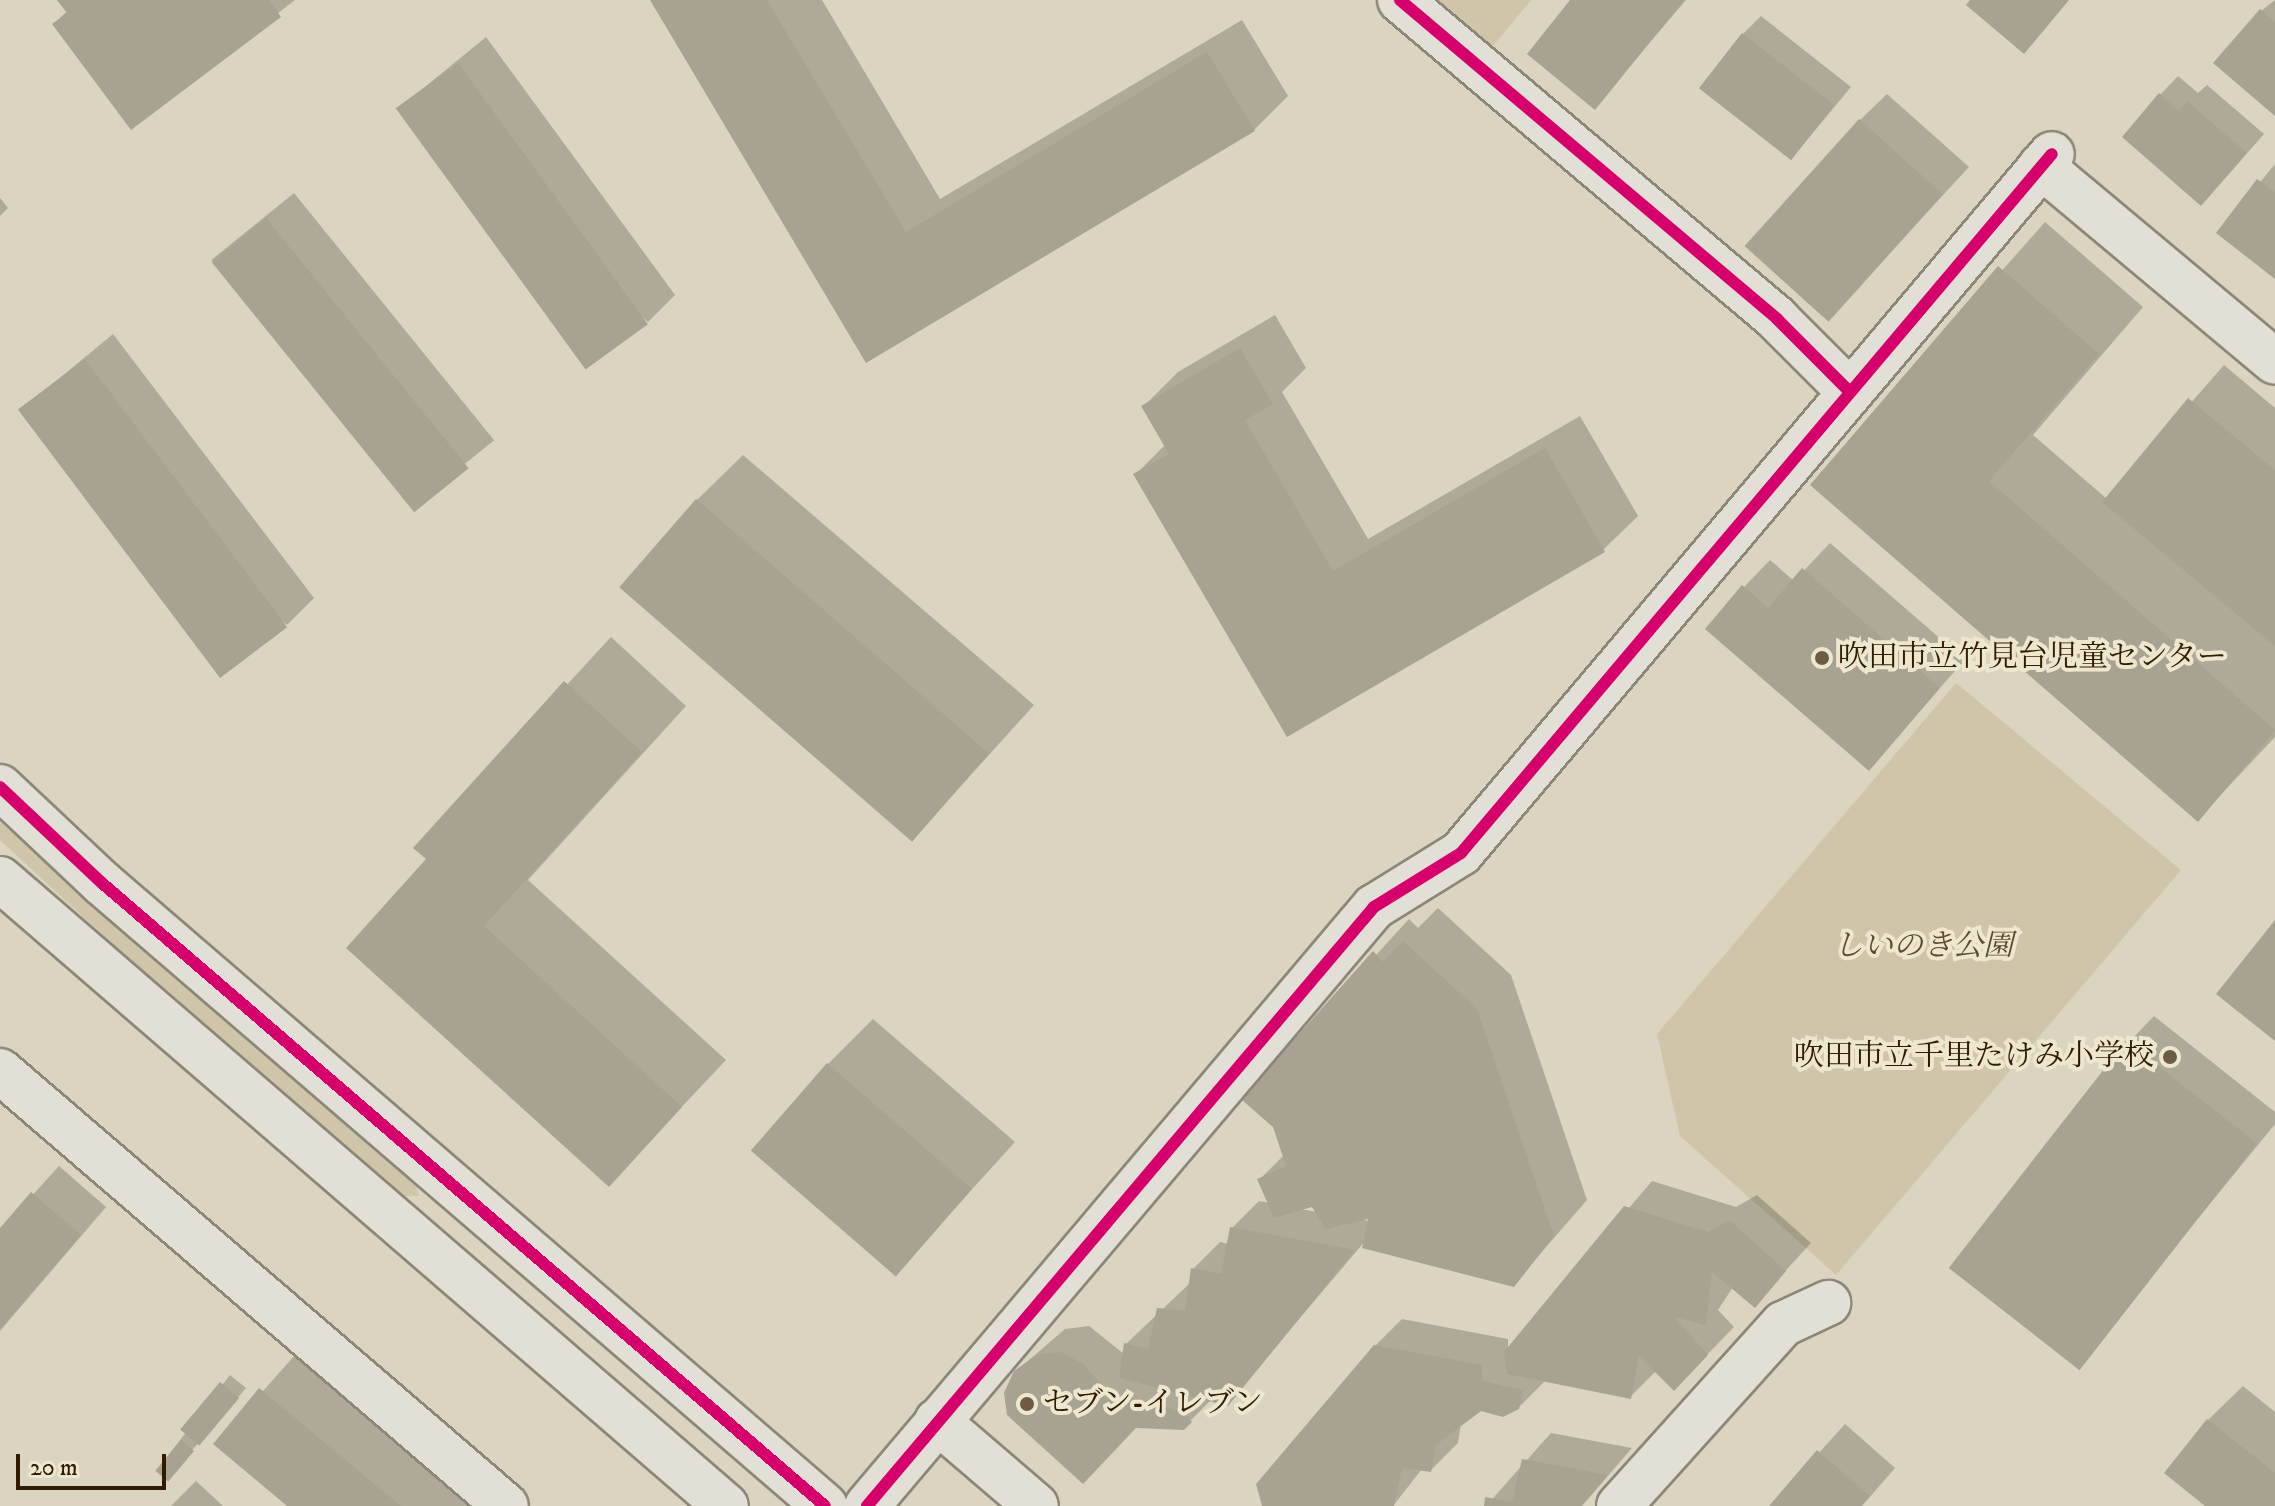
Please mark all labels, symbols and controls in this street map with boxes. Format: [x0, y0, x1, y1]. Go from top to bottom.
place label: 吹田市立竹見台児童センター [1838, 640, 2228, 676]
marker: 吹田市立竹見台児童センター [1813, 649, 1831, 667]
park label: しいのき公園 [1833, 929, 2013, 965]
place label: 吹田市立千里たけみ小学校 [1794, 1039, 2154, 1075]
marker: 吹田市立千里たけみ小学校 [2161, 1048, 2179, 1066]
place label: セブン-イレブン [1043, 1386, 1265, 1422]
marker: セブン-イレブン [1018, 1395, 1036, 1413]
scale bar [20, 1438, 170, 1488]
text: 20 m [30, 1453, 78, 1483]

